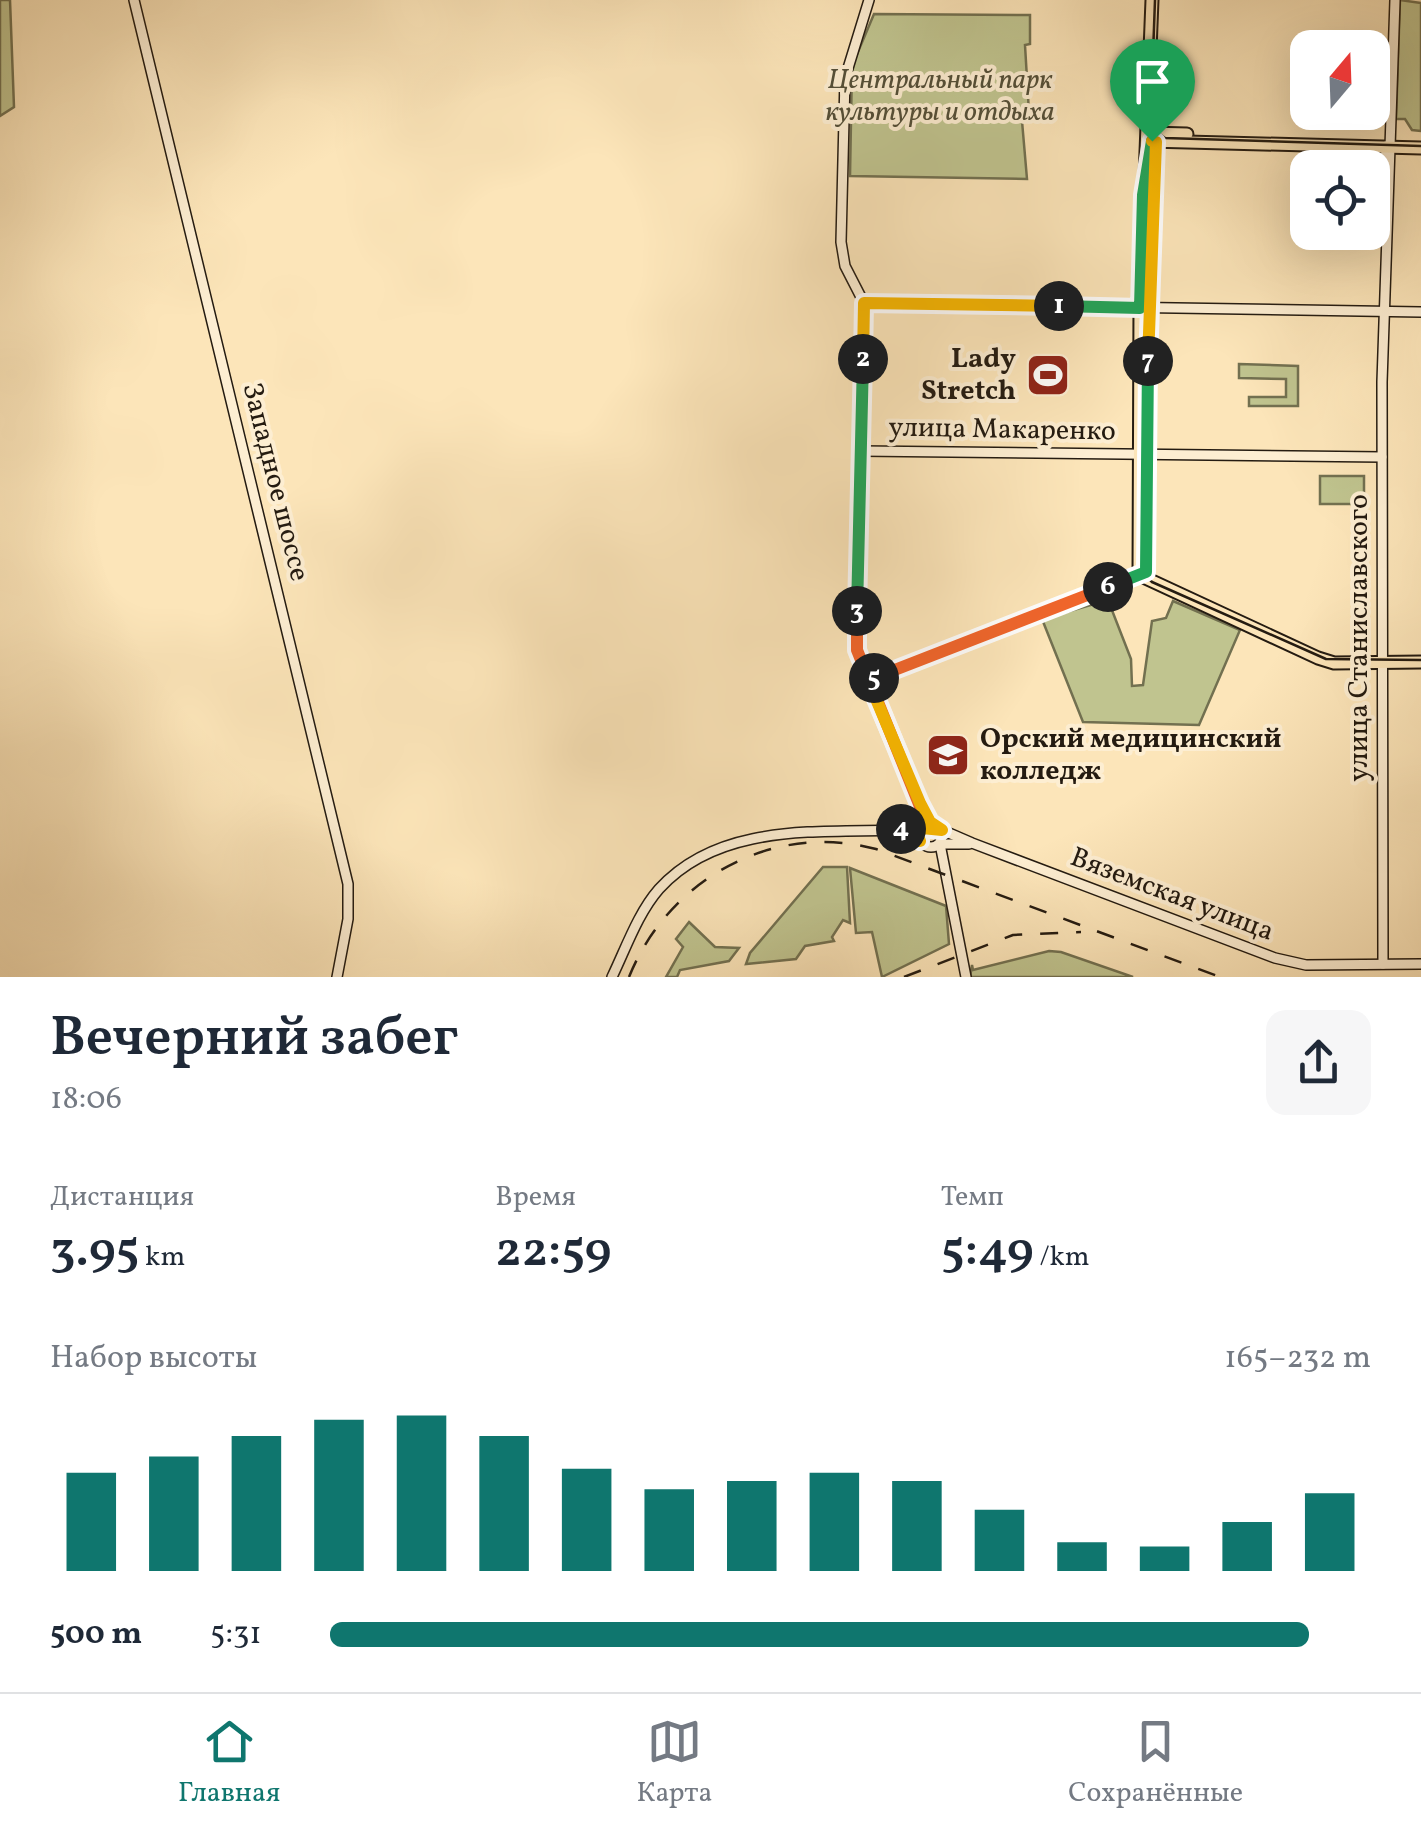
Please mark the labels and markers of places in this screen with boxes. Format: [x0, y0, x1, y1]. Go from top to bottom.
pin [1110, 39, 1195, 142]
pin: 1 [1034, 281, 1084, 331]
pin: 2 [838, 334, 888, 384]
pin: 7 [1123, 336, 1173, 386]
place label: Lady Stretch [921, 340, 1016, 411]
sports icon: Lady Stretch [1025, 352, 1071, 398]
pin: 6 [1083, 562, 1133, 612]
pin: 3 [832, 586, 882, 636]
pin: 5 [849, 653, 899, 703]
place label: Орский медицинский колледж [980, 720, 1282, 791]
school or university icon: Орский медицинский колледж [925, 732, 971, 778]
pin: 4 [876, 804, 926, 854]

